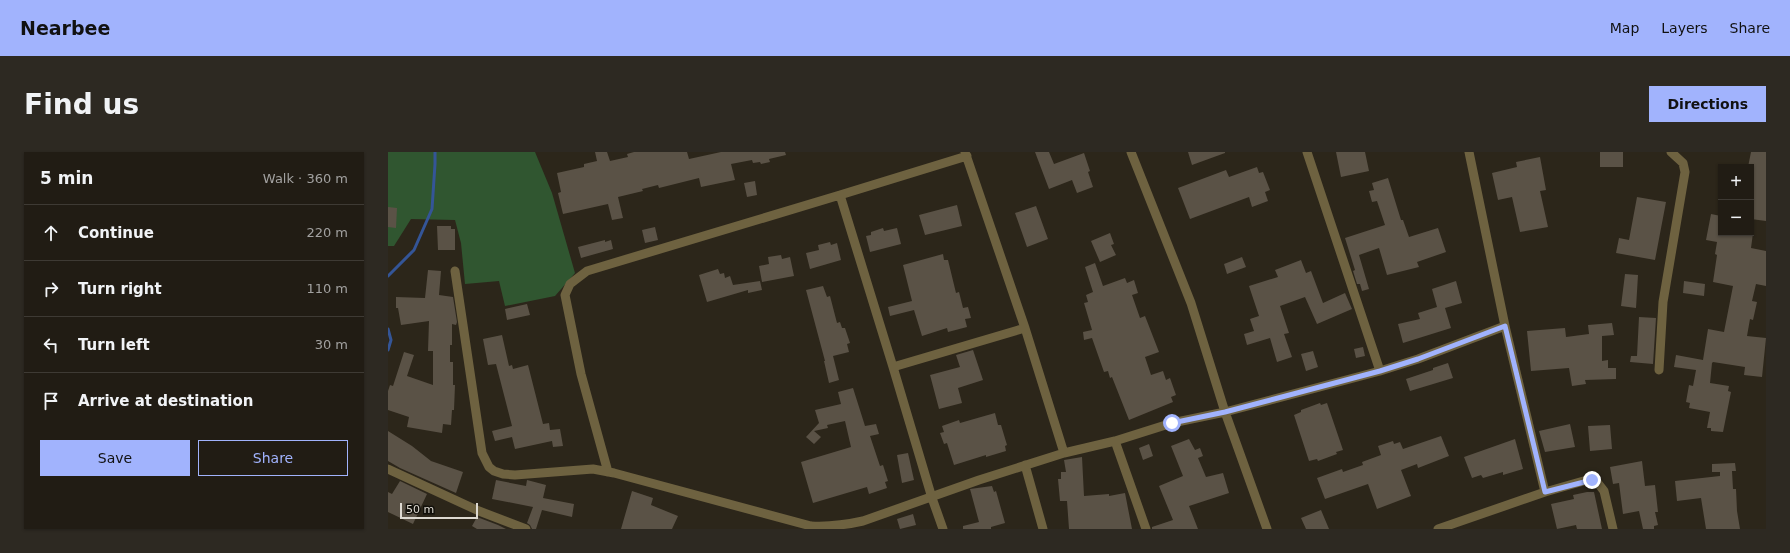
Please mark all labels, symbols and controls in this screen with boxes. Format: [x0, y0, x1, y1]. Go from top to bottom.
text: Nearbee [20, 17, 110, 39]
text: Map [1610, 20, 1639, 36]
text: Layers [1661, 20, 1708, 36]
text: Share [1730, 20, 1770, 36]
button: Directions [1649, 86, 1766, 122]
text: Find us [24, 88, 139, 121]
map controls [1718, 164, 1754, 236]
button: + [1718, 164, 1754, 200]
text: 5 min [40, 168, 93, 188]
text: Walk · 360 m [263, 171, 348, 186]
button: − [1718, 200, 1754, 236]
icon: ahead [40, 222, 62, 244]
text: Continue [78, 224, 154, 242]
text: 220 m [306, 225, 348, 240]
icon: right [40, 278, 62, 300]
text: Turn right [78, 280, 162, 298]
text: 110 m [306, 281, 348, 296]
icon: left [40, 334, 62, 356]
text: Turn left [78, 336, 150, 354]
text: 30 m [315, 337, 348, 352]
icon: arrive [40, 390, 62, 412]
text: Arrive at destination [78, 392, 253, 410]
route start [1163, 414, 1181, 432]
button: Save [40, 440, 190, 476]
button: Share [198, 440, 348, 476]
route end [1583, 471, 1601, 489]
scale bar [400, 501, 478, 520]
text: 50 m [406, 503, 434, 516]

